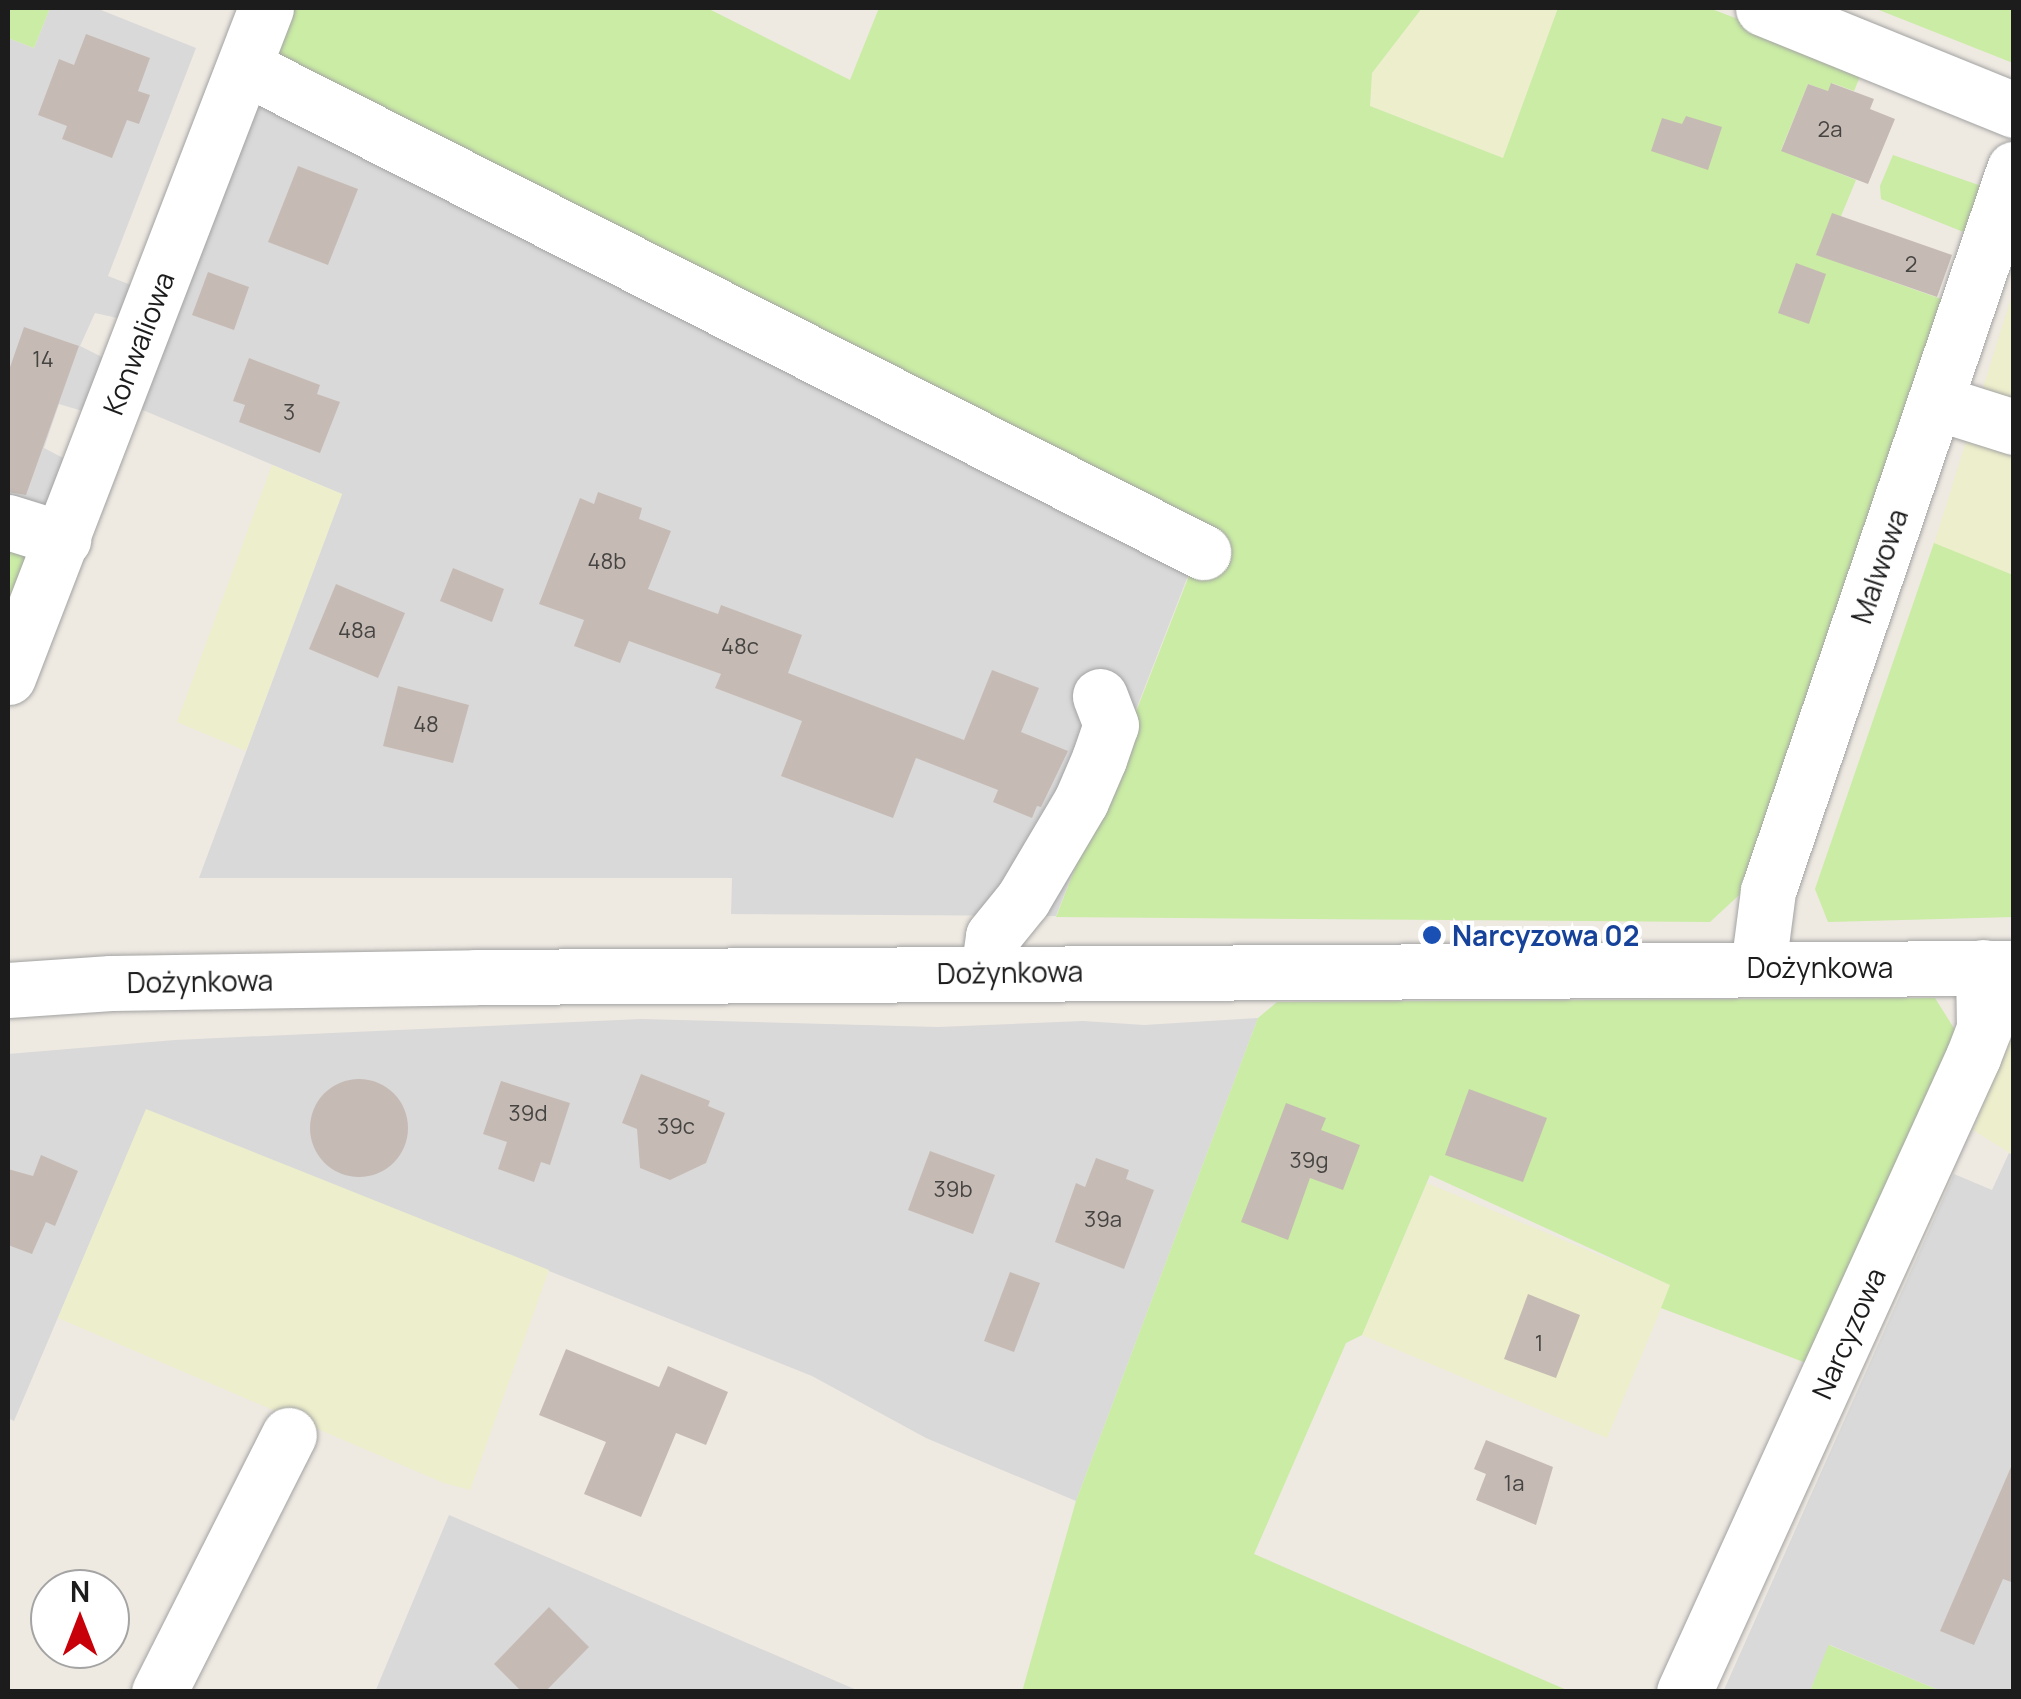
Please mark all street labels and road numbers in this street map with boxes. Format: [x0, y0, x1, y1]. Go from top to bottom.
street label: Konwaliowa [95, 267, 181, 419]
street label: Malwowa [1844, 504, 1914, 628]
street label: Dożynkowa [1747, 950, 1893, 984]
street label: Dożynkowa [937, 954, 1083, 990]
street label: Dożynkowa [127, 963, 273, 999]
street label: Narcyzowa [1804, 1262, 1892, 1404]

